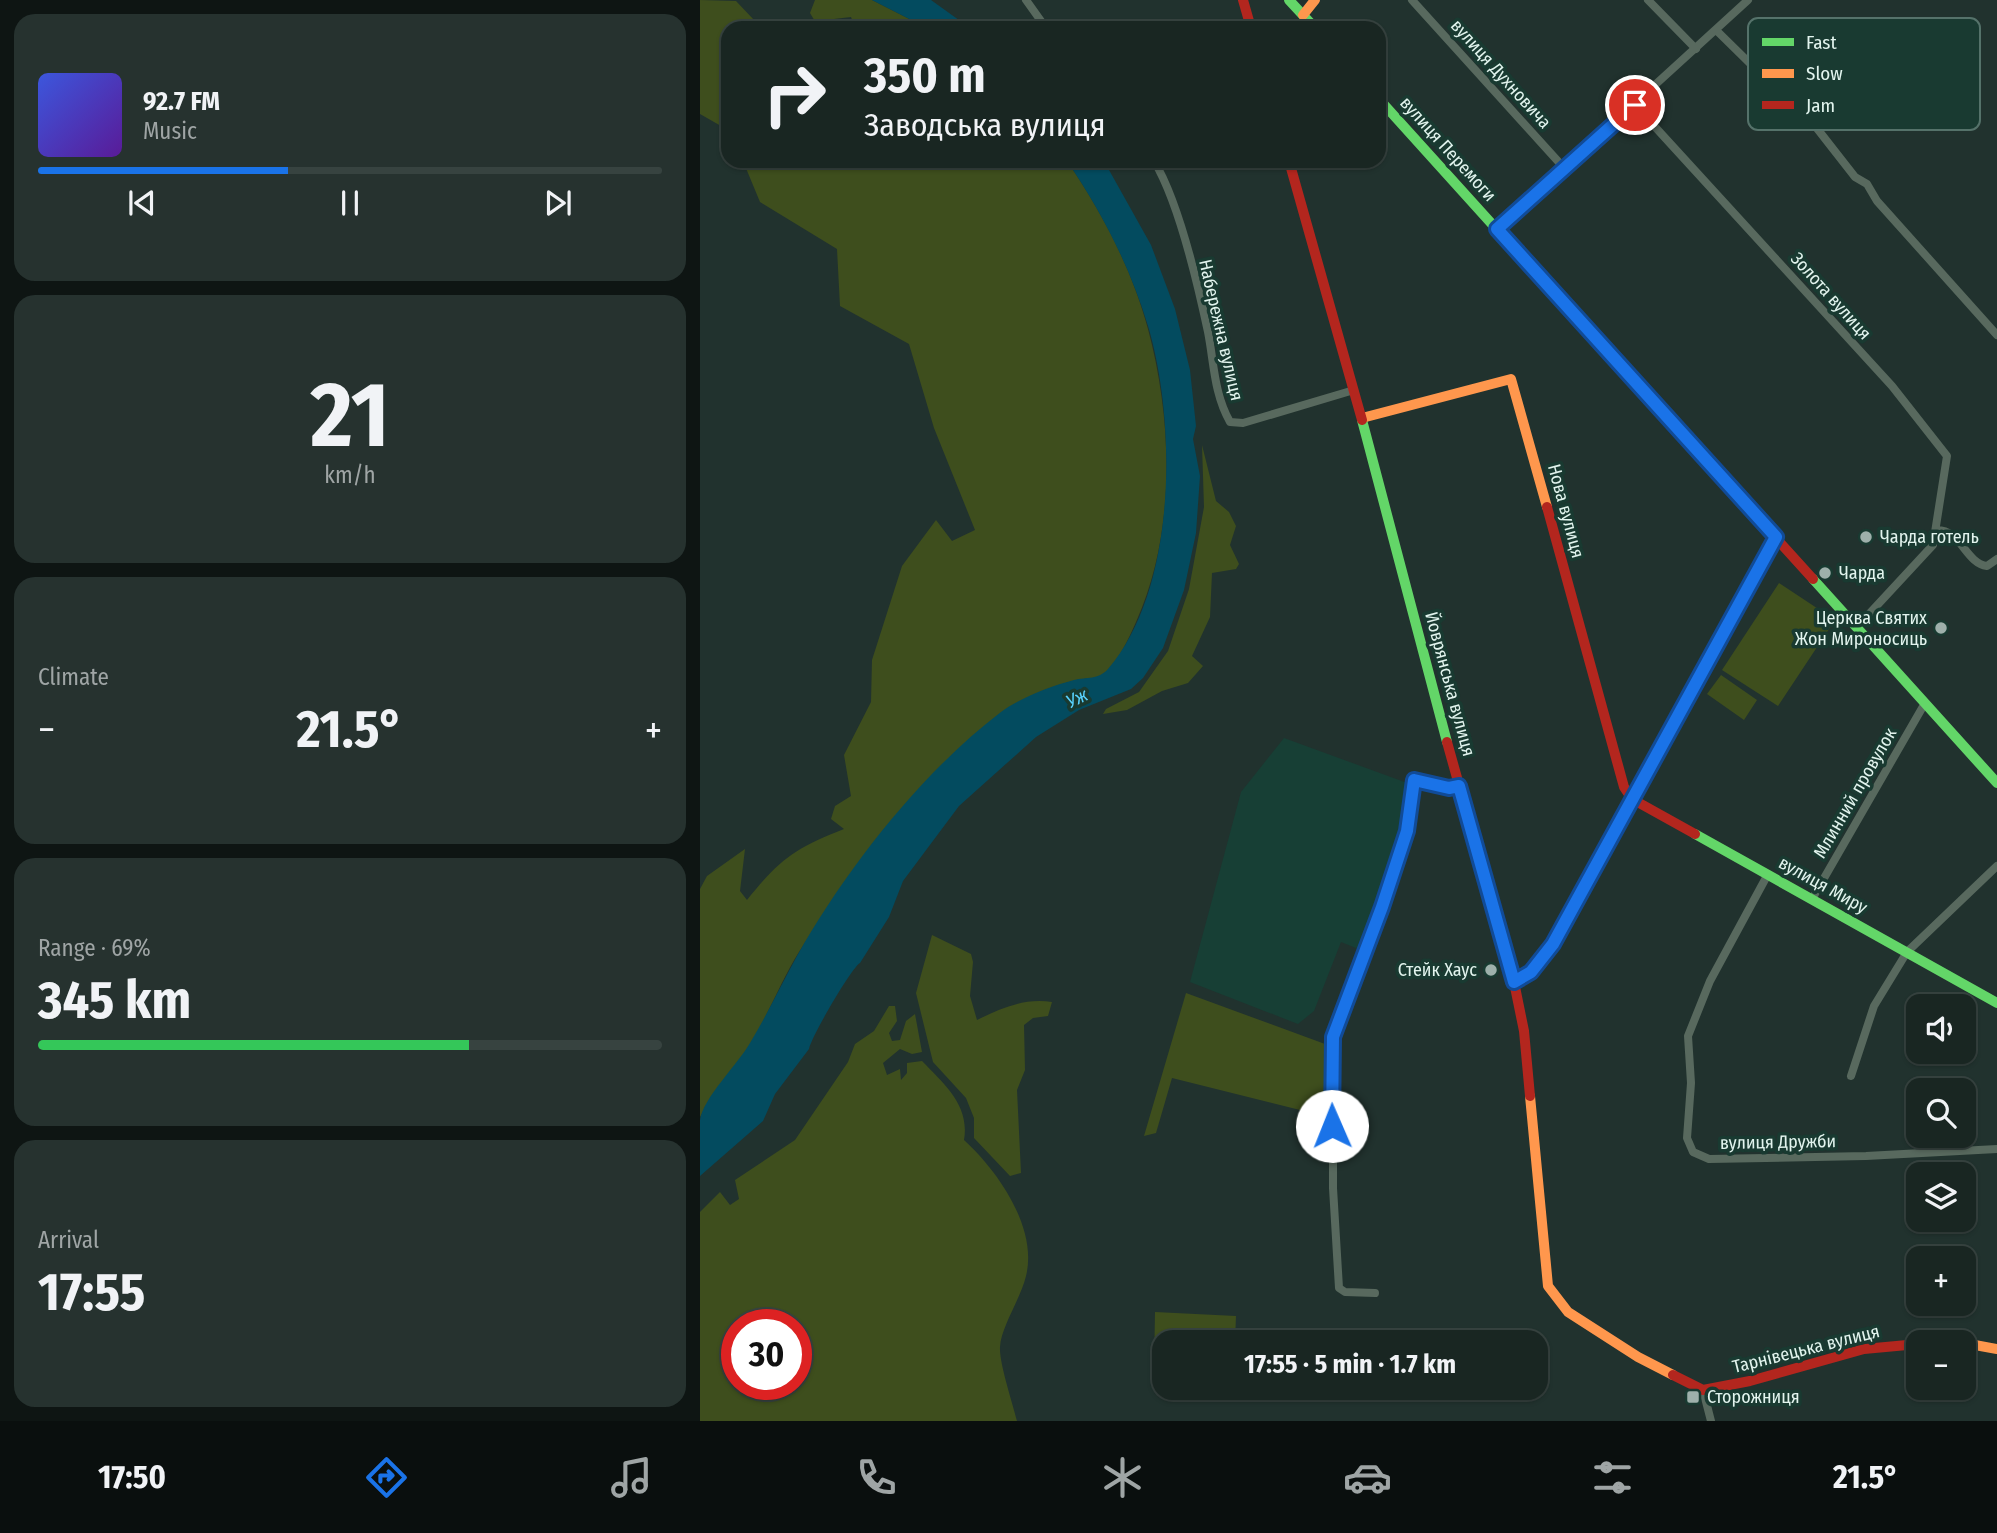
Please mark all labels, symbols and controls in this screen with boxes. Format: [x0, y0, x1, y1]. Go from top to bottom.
street label: вулиця Духновича [1446, 15, 1556, 133]
legend [1748, 18, 1980, 130]
text: Fast [1806, 31, 1837, 54]
text: 350 m [864, 46, 986, 105]
icon: right [749, 49, 840, 140]
text: Slow [1806, 62, 1843, 85]
pin [1605, 75, 1665, 135]
text: 92.7 FM [143, 86, 220, 117]
icon: arrive [1616, 86, 1654, 124]
street label: вулиця Перемоги [1395, 92, 1501, 206]
text: Jam [1806, 94, 1835, 117]
text: Заводська вулиця [864, 106, 1106, 144]
text: Music [143, 117, 197, 145]
icon: previous [123, 184, 161, 222]
icon: pause [331, 184, 369, 222]
icon: next [539, 184, 577, 222]
street label: Золота вулиця [1786, 248, 1876, 344]
street label: Набережна вулиця [1194, 257, 1248, 403]
text: 21 [310, 361, 390, 470]
text: km/h [324, 461, 376, 489]
street label: Нова вулиця [1543, 462, 1589, 560]
place label: Чарда готель [1880, 526, 1979, 548]
marker: Чарда готель [1858, 529, 1874, 545]
place label: Чарда [1839, 562, 1885, 584]
marker: Чарда [1817, 565, 1833, 581]
place label: Церква Святих Жон Мироносиць [1795, 607, 1927, 650]
street label: Йоврянська вулиця [1420, 609, 1480, 759]
marker: Церква Святих Жон Мироносиць [1933, 620, 1949, 636]
text: Climate [38, 663, 109, 691]
water label: Уж [1062, 683, 1092, 713]
text: 21.5° [296, 698, 403, 761]
text: − [38, 707, 55, 753]
text: + [645, 707, 662, 753]
street label: Млинний провулок [1809, 723, 1902, 862]
street label: вулиця Миру [1775, 852, 1871, 918]
text: Range · 69% [38, 934, 151, 962]
place label: Стейк Хаус [1398, 959, 1477, 981]
marker: Стейк Хаус [1483, 962, 1499, 978]
text: 345 km [38, 969, 191, 1032]
map controls [1906, 994, 1976, 1400]
button: sound [1906, 994, 1976, 1064]
button: search [1906, 1078, 1976, 1148]
position arrow [1295, 1089, 1369, 1163]
street label: вулиця Дружби [1720, 1130, 1836, 1154]
button: layers [1906, 1162, 1976, 1232]
text: Arrival [38, 1226, 99, 1254]
button: + [1906, 1246, 1976, 1316]
text: 17:55 [38, 1261, 145, 1324]
speed limit sign: 30 [721, 1309, 812, 1400]
street label: Тарнівецька вулиця [1730, 1320, 1882, 1378]
button: − [1906, 1330, 1976, 1400]
text: 17:55 · 5 min · 1.7 km [1244, 1349, 1456, 1380]
place label: Сторожниця [1707, 1386, 1800, 1408]
marker: Сторожниця [1685, 1389, 1701, 1405]
icon: directions [362, 1453, 411, 1502]
icon: music [607, 1453, 656, 1502]
icon: phone [852, 1453, 901, 1502]
icon: climate [1098, 1453, 1147, 1502]
icon: car [1343, 1453, 1392, 1502]
icon: filters [1588, 1453, 1637, 1502]
text: 17:50 [98, 1458, 166, 1496]
text: 21.5° [1833, 1458, 1899, 1496]

